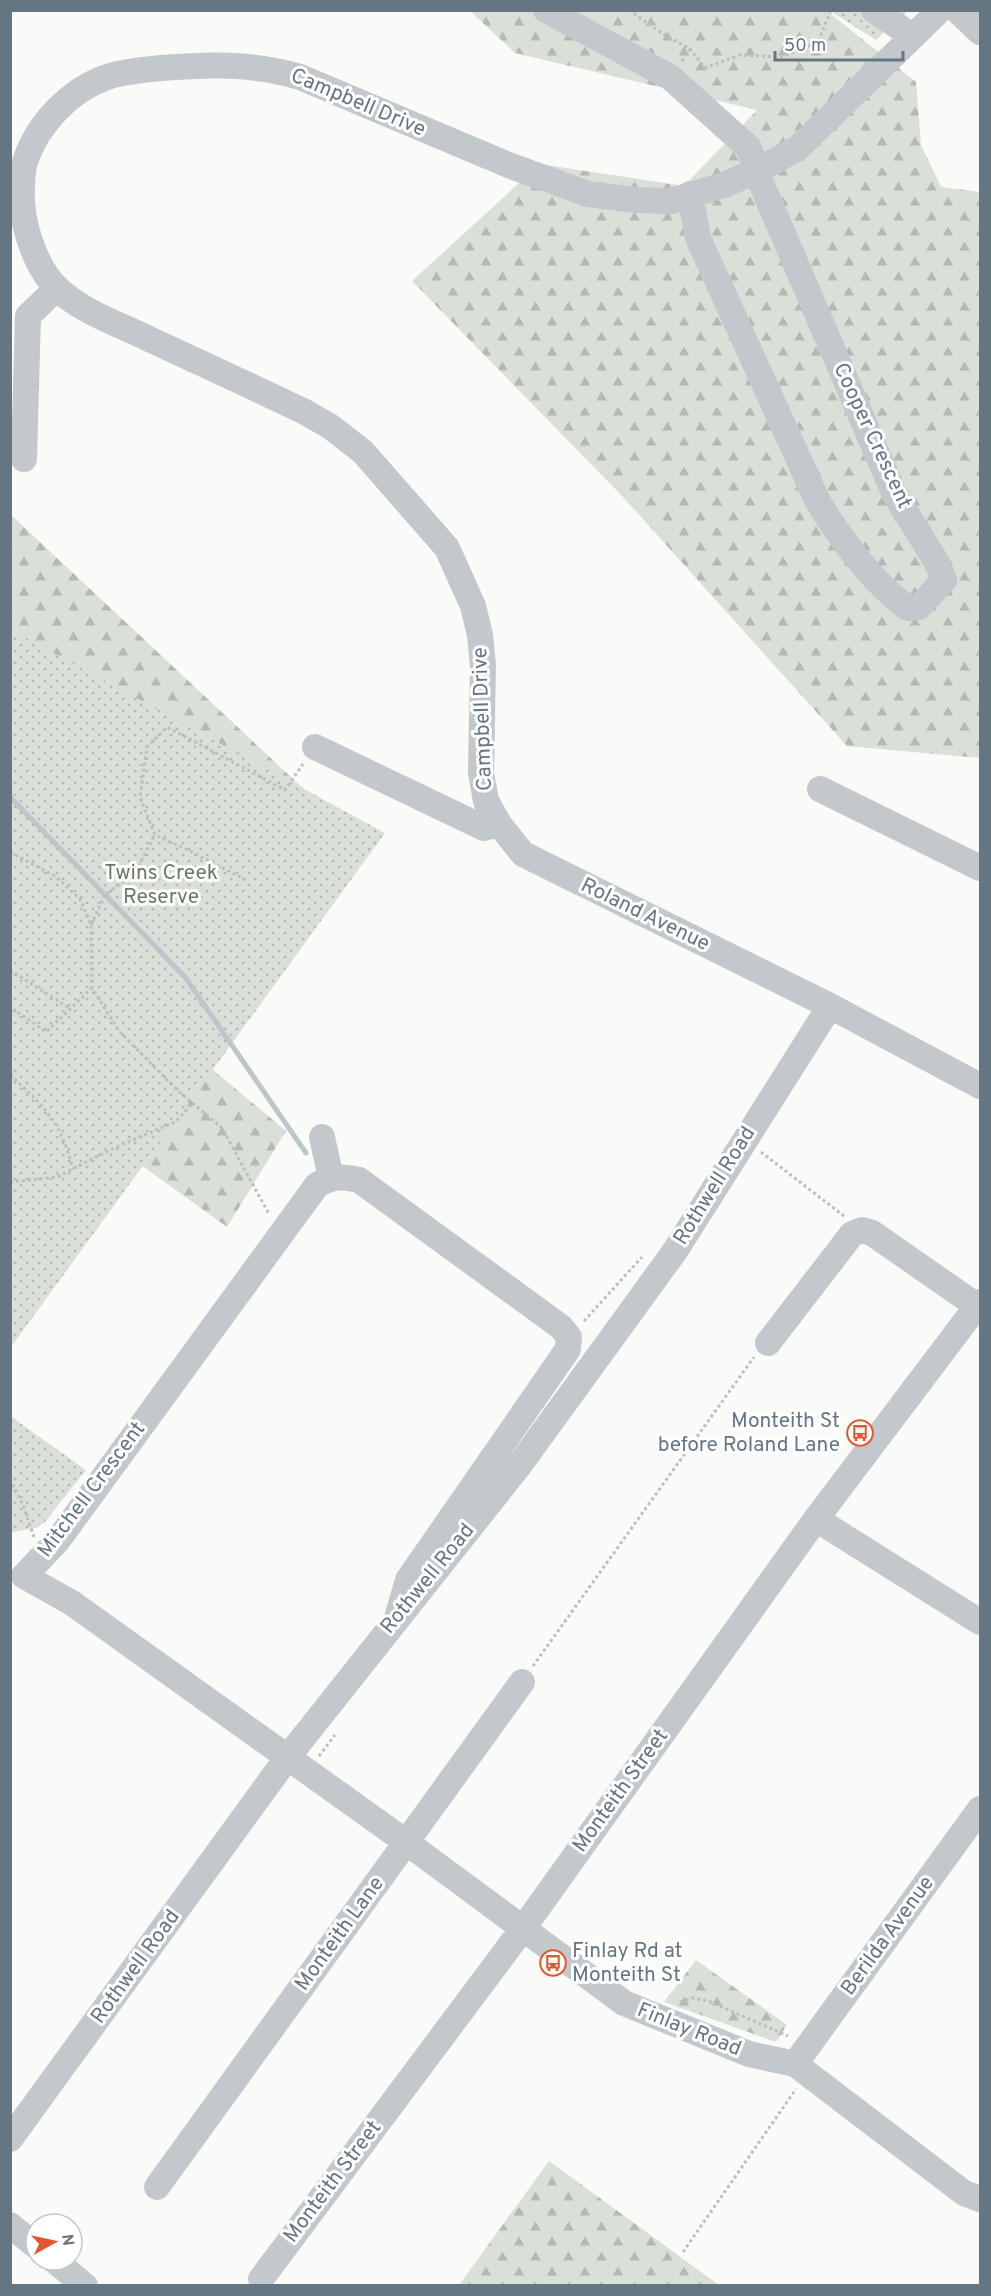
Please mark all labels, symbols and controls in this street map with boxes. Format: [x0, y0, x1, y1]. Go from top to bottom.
scale bar [775, 24, 902, 62]
text: 50 m [784, 35, 826, 58]
street label: Campbell Drive [286, 62, 430, 144]
street label: Cooper Crescent [826, 359, 918, 513]
street label: Campbell Drive [467, 647, 499, 791]
park label: Twins Creek Reserve [104, 860, 218, 911]
street label: Roland Avenue [576, 872, 714, 958]
street label: Rothwell Road [668, 1122, 762, 1250]
place label: Monteith St before Roland Lane [658, 1408, 840, 1459]
street label: Mitchell Crescent [32, 1417, 152, 1563]
bus stop icon: Monteith St before Roland Lane [845, 1418, 875, 1448]
street label: Rothwell Road [375, 1518, 481, 1640]
street label: Monteith Street [567, 1724, 675, 1858]
street label: Monteith Lane [289, 1871, 391, 1997]
street label: Berilda Avenue [835, 1871, 941, 2001]
street label: Rothwell Road [85, 1905, 187, 2029]
place label: Finlay Rd at Monteith St [572, 1938, 682, 1989]
bus stop icon: Finlay Rd at Monteith St [538, 1948, 568, 1978]
street label: Finlay Road [633, 1997, 745, 2063]
street label: Monteith Street [278, 2115, 388, 2249]
north arrow [24, 2212, 84, 2272]
text: N [56, 2233, 78, 2247]

